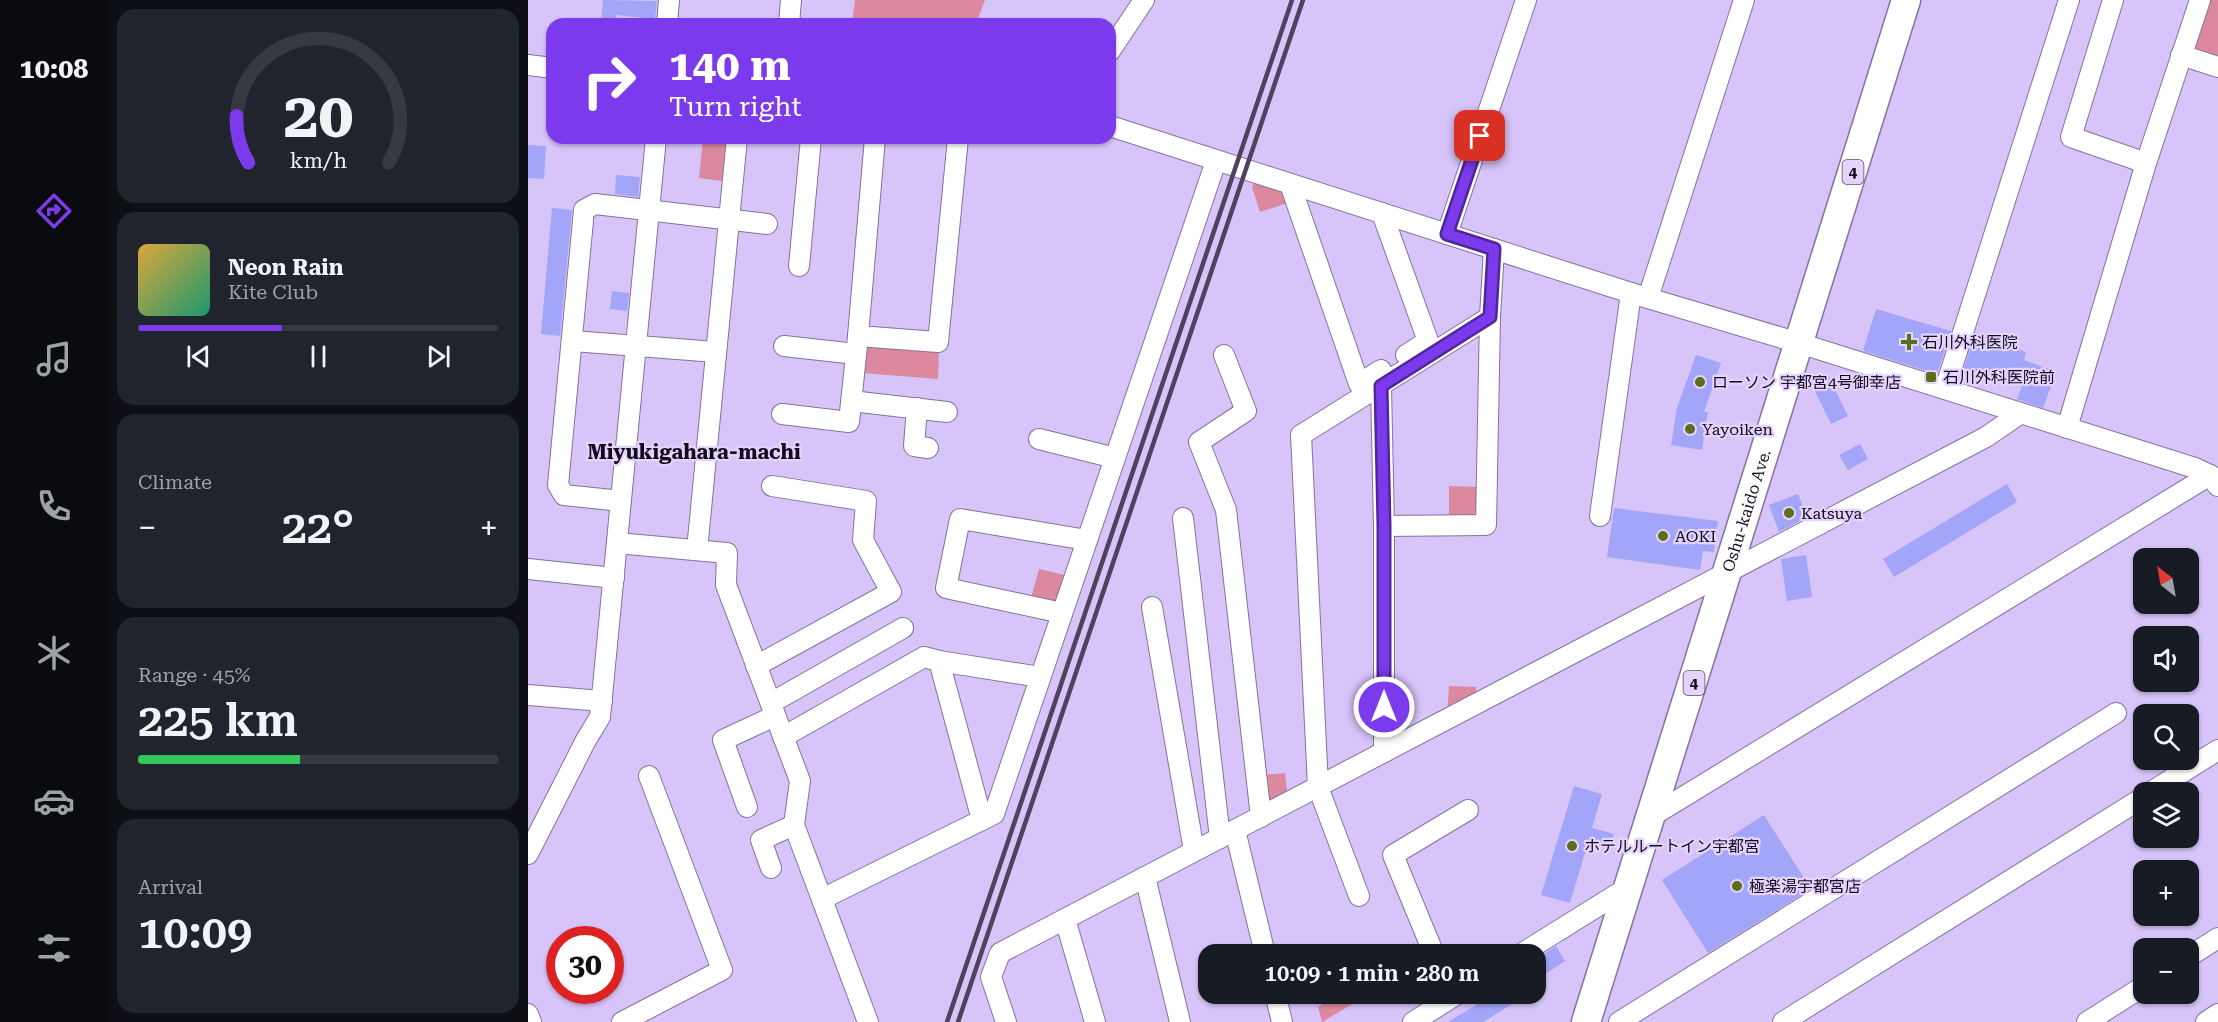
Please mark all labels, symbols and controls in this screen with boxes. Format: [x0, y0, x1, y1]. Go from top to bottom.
text: 140 m [669, 41, 791, 90]
icon: right [570, 42, 648, 120]
text: 10:08 [20, 53, 88, 85]
text: 20 [283, 79, 353, 152]
text: Turn right [669, 91, 802, 123]
pin [1454, 110, 1505, 161]
icon: arrive [1463, 119, 1496, 152]
text: km/h [289, 148, 347, 173]
road number: 4 [1842, 160, 1864, 184]
icon: directions [33, 190, 75, 232]
text: Neon Rain [228, 255, 343, 280]
text: Kite Club [228, 280, 318, 304]
marker: 石川外科医院 [1900, 333, 1918, 351]
place label: 石川外科医院 [1922, 333, 2018, 352]
icon: music [33, 338, 75, 380]
icon: previous [182, 340, 215, 373]
icon: pause [302, 340, 335, 373]
icon: next [422, 340, 455, 373]
place label: 石川外科医院前 [1943, 368, 2055, 387]
marker: 石川外科医院前 [1924, 370, 1938, 384]
place label: ローソン 宇都宮4号御幸店 [1712, 373, 1901, 392]
marker: ローソン 宇都宮4号御幸店 [1693, 375, 1707, 389]
place label: Yayoiken [1702, 420, 1773, 439]
marker: Yayoiken [1683, 422, 1697, 436]
district label: Miyukigahara-machi [587, 440, 801, 464]
street label: Oshu-kaido Ave. [1719, 447, 1775, 574]
text: Climate [138, 470, 212, 494]
icon: phone [33, 485, 75, 527]
text: 22° [282, 501, 354, 554]
place label: Katsuya [1801, 504, 1863, 523]
marker: Katsuya [1782, 506, 1796, 520]
text: − [138, 508, 156, 547]
text: + [480, 508, 498, 547]
place label: AOKI [1675, 527, 1716, 546]
marker: AOKI [1656, 529, 1670, 543]
north arrow [2133, 548, 2199, 614]
map controls [2133, 548, 2199, 1004]
button: sound [2133, 626, 2199, 692]
icon: climate [33, 632, 75, 674]
text: Range · 45% [138, 663, 250, 687]
road number: 4 [1684, 671, 1704, 695]
position arrow [1352, 675, 1416, 739]
text: 225 km [138, 694, 298, 747]
button: search [2133, 704, 2199, 770]
icon: car [33, 780, 75, 822]
button: layers [2133, 782, 2199, 848]
place label: ホテルルートイン宇都宮 [1584, 837, 1760, 856]
marker: ホテルルートイン宇都宮 [1565, 839, 1579, 853]
button: + [2133, 860, 2199, 926]
text: Arrival [138, 875, 203, 899]
place label: 極楽湯宇都宮店 [1749, 877, 1861, 896]
marker: 極楽湯宇都宮店 [1730, 879, 1744, 893]
text: 10:09 [138, 906, 252, 959]
speed limit sign: 30 [546, 926, 624, 1004]
icon: filters [33, 927, 75, 969]
button: − [2133, 938, 2199, 1004]
text: 10:09 · 1 min · 280 m [1265, 961, 1479, 986]

